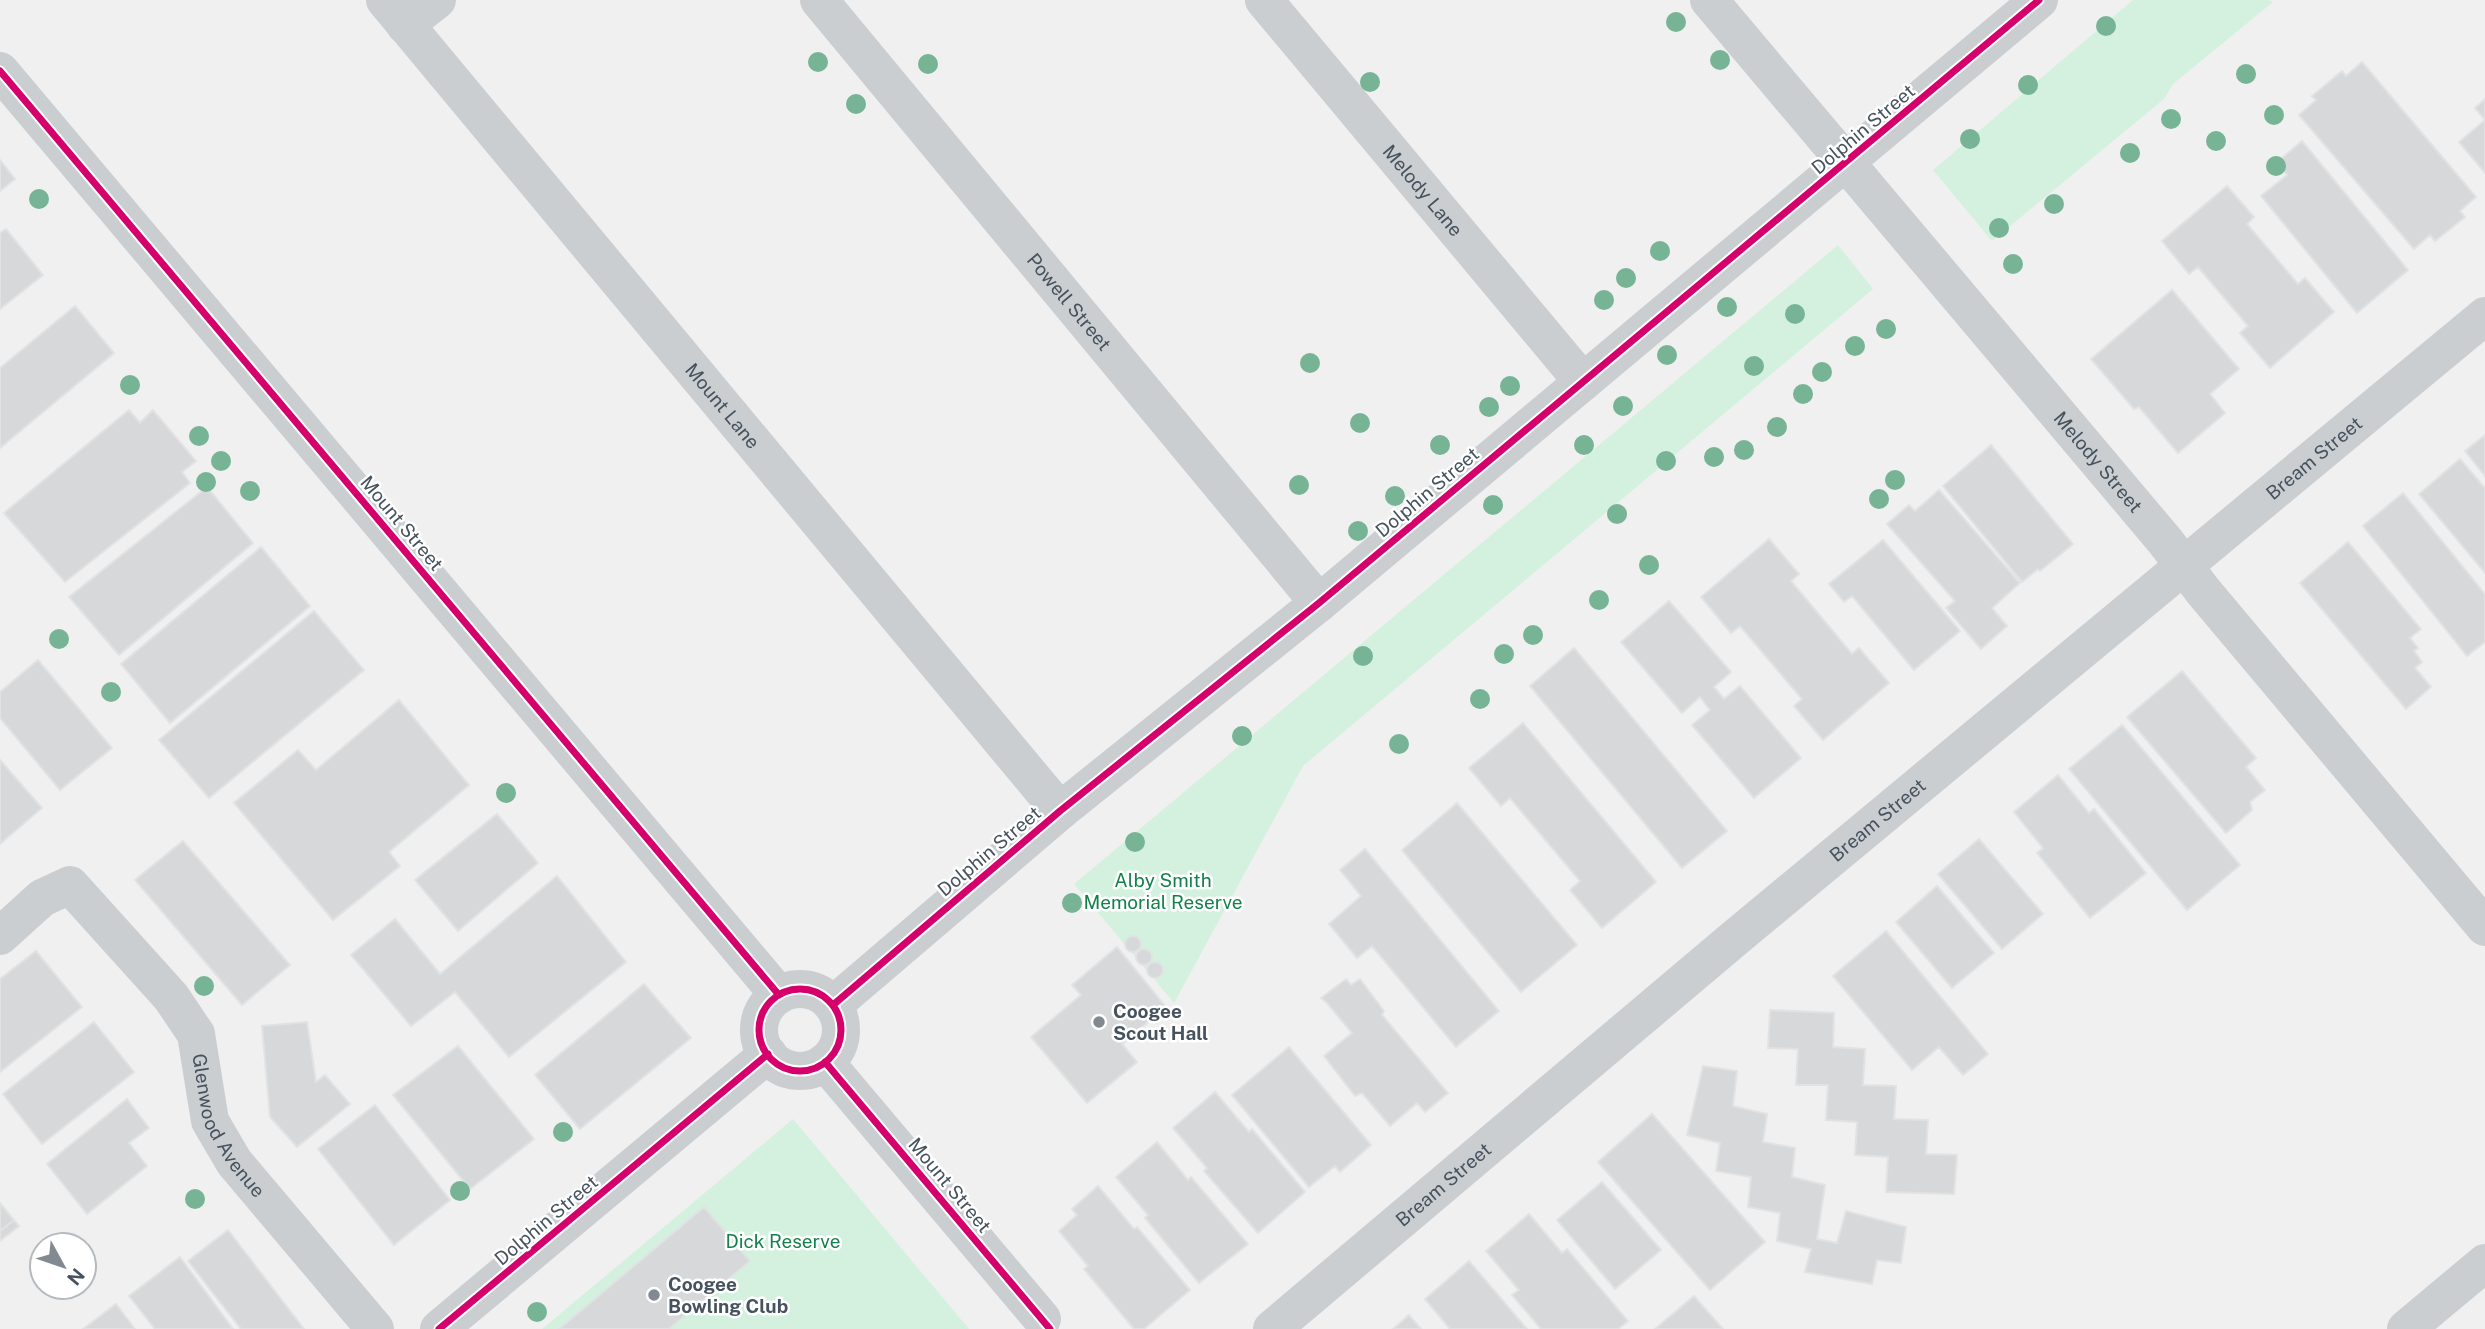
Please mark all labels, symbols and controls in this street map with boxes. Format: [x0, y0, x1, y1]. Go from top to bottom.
street label: Dolphin Street [1807, 80, 1919, 178]
street label: Melody Lane [1378, 140, 1467, 241]
street label: Powell Street [1023, 249, 1116, 355]
street label: Mount Lane [681, 359, 765, 453]
street label: Melody Street [2050, 407, 2147, 517]
street label: Bream Street [2261, 412, 2366, 504]
street label: Dolphin Street [1371, 443, 1483, 541]
street label: Mount Street [356, 471, 448, 575]
street label: Bream Street [1825, 774, 1930, 866]
street label: Dolphin Street [933, 802, 1045, 900]
park label: Alby Smith Memorial Reserve [1083, 869, 1243, 913]
place label: Coogee Scout Hall [1113, 1000, 1208, 1044]
marker: Coogee Scout Hall [1091, 1014, 1107, 1030]
street label: Glenwood Avenue [188, 1052, 270, 1202]
street label: Mount Street [904, 1133, 996, 1237]
street label: Bream Street [1391, 1138, 1495, 1231]
street label: Dolphin Street [490, 1171, 602, 1269]
park label: Dick Reserve [726, 1230, 840, 1252]
north arrow [28, 1231, 98, 1301]
text: N [63, 1264, 89, 1290]
place label: Coogee Bowling Club [668, 1273, 788, 1317]
marker: Coogee Bowling Club [646, 1287, 662, 1303]

